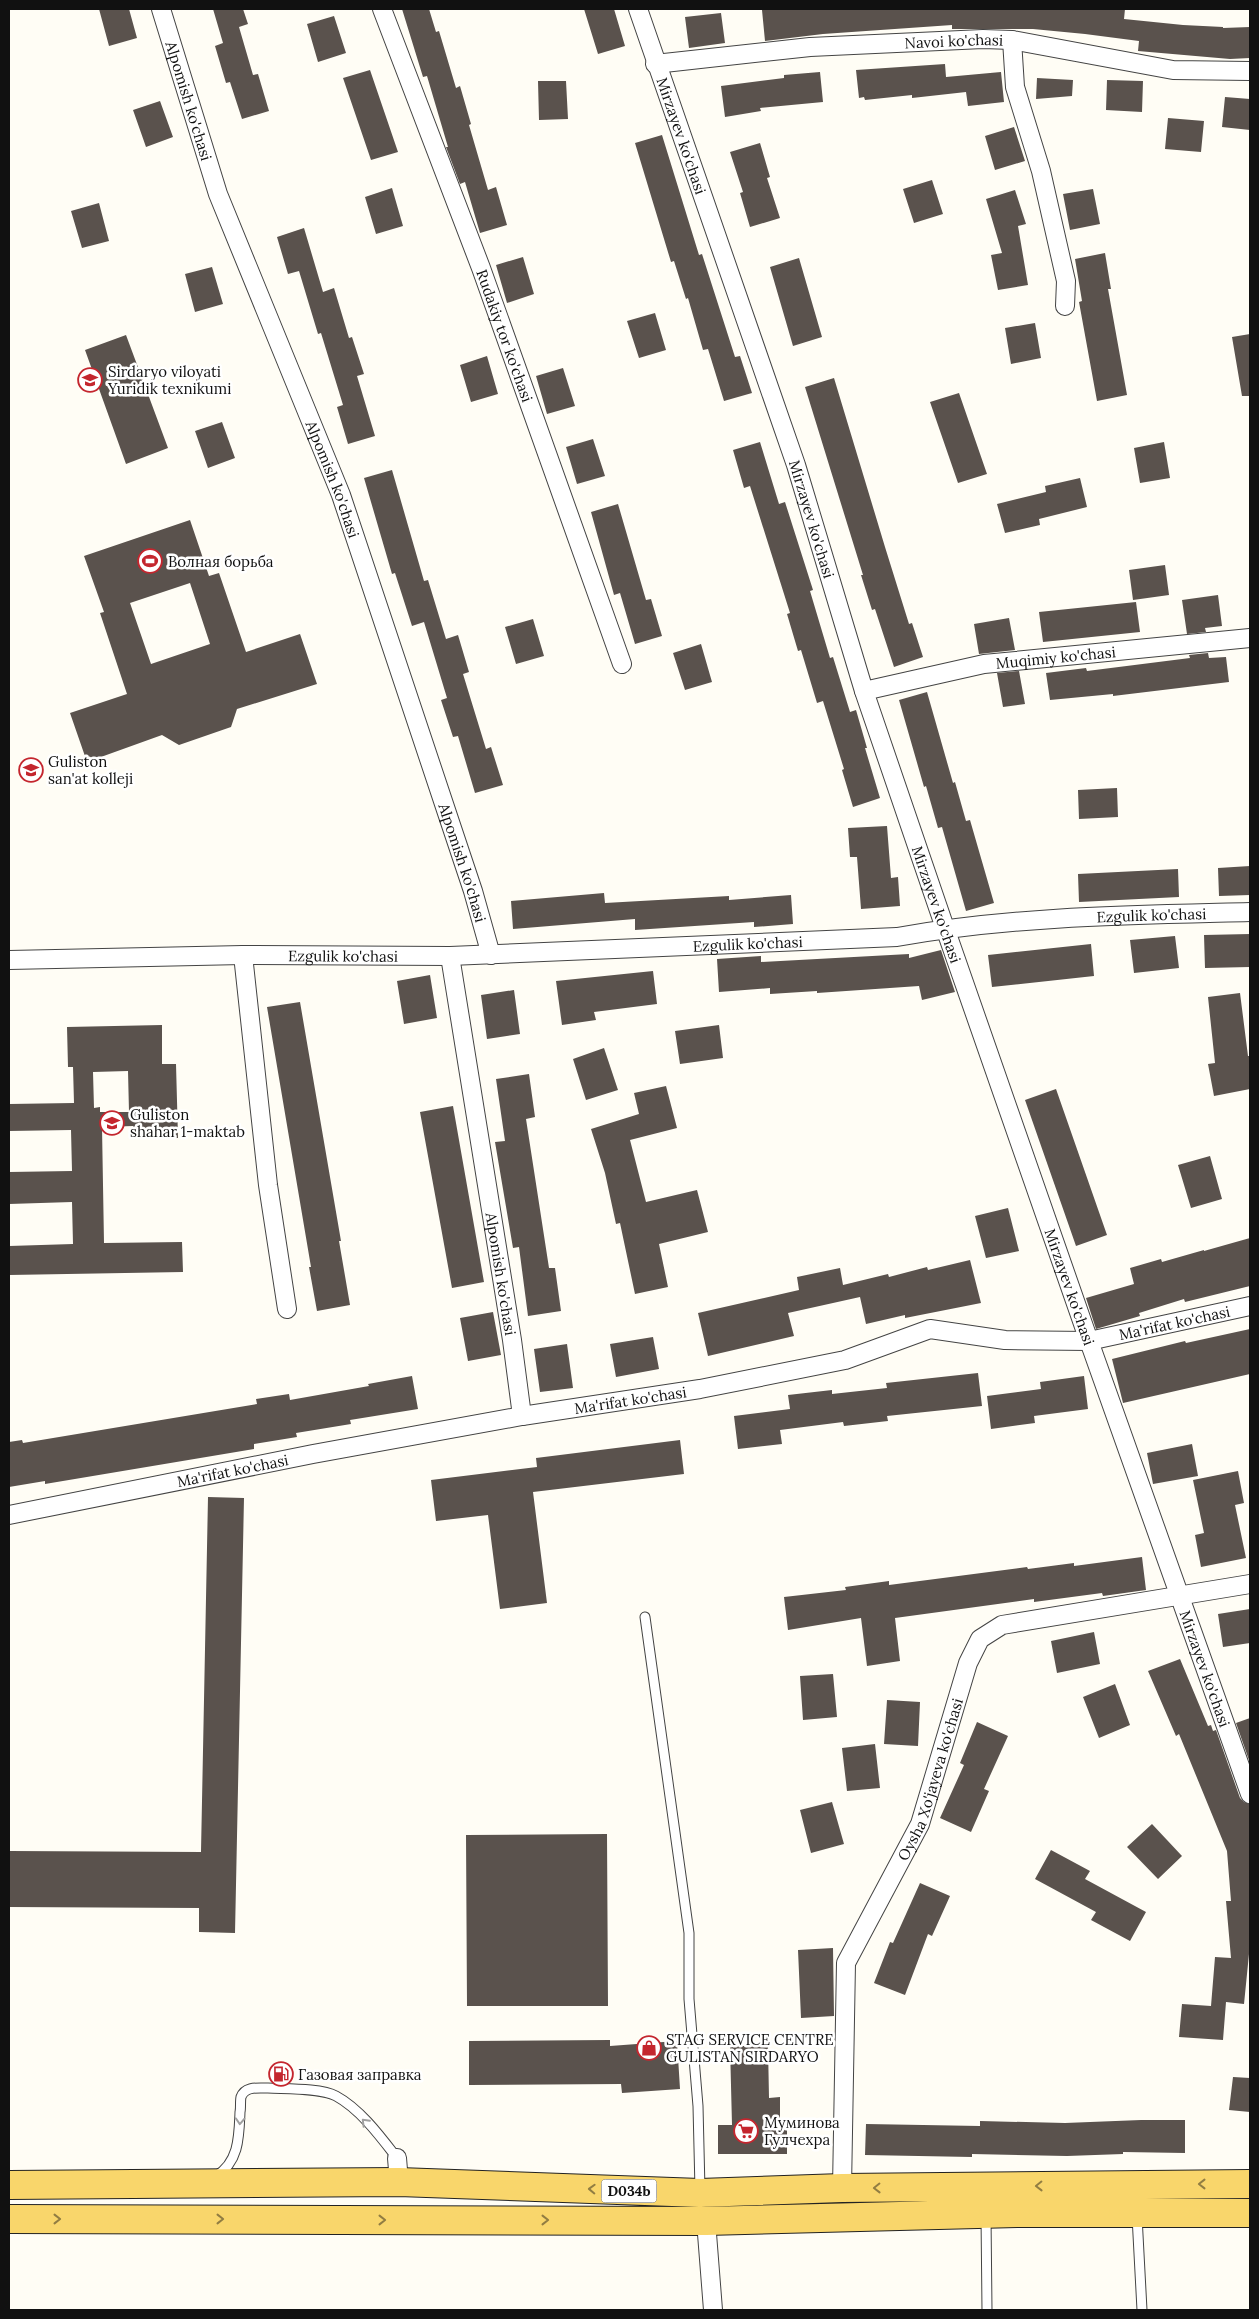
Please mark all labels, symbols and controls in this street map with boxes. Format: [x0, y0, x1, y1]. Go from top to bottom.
street label: Navoi ko'chasi [904, 29, 1004, 52]
street label: Alpomish ko'chasi [162, 38, 217, 163]
street label: Mirzayev ko'chasi [653, 75, 711, 197]
street label: Rudakiy tor ko'chasi [473, 267, 537, 405]
place label: Sirdaryo viloyati Yuridik texnikumi [107, 362, 231, 398]
school or university icon: Sirdaryo viloyati Yuridik texnikumi [77, 367, 103, 393]
street label: Alpomish ko'chasi [302, 417, 364, 540]
street label: Mirzayev ko'chasi [786, 458, 839, 580]
sports icon: Волная борьба [137, 548, 163, 574]
place label: Волная борьба [168, 552, 274, 571]
street label: Muqimiy ko'chasi [995, 642, 1116, 672]
place label: Guliston san'at kolleji [48, 752, 133, 788]
school or university icon: Guliston san'at kolleji [18, 757, 44, 783]
street label: Alpomish ko'chasi [435, 800, 491, 924]
street label: Mirzayev ko'chasi [908, 843, 966, 965]
street label: Ezgulik ko'chasi [1096, 904, 1207, 926]
street label: Ezgulik ko'chasi [692, 932, 803, 955]
street label: Ezgulik ko'chasi [288, 946, 398, 965]
place label: Guliston shahar 1-maktab [130, 1105, 245, 1141]
school or university icon: Guliston shahar 1-maktab [99, 1110, 125, 1136]
street label: Alpomish ko'chasi [482, 1210, 521, 1337]
street label: Mirzayev ko'chasi [1041, 1226, 1099, 1348]
street label: Ma'rifat ko'chasi [1117, 1301, 1232, 1344]
street label: Ma'rifat ko'chasi [573, 1382, 688, 1417]
street label: Ma'rifat ko'chasi [175, 1450, 290, 1491]
street label: Mirzayev ko'chasi [1176, 1608, 1235, 1729]
street label: Oysha Xo'jayeva ko'chasi [893, 1696, 967, 1864]
place label: STAG SERVICE CENTRE GULISTAN SIRDARYO [666, 2030, 834, 2066]
shop icon: STAG SERVICE CENTRE GULISTAN SIRDARYO [636, 2035, 662, 2061]
fuel station icon: Газовая заправка [268, 2061, 294, 2087]
place label: Газовая заправка [298, 2065, 422, 2084]
place label: Муминова Гулчехра [764, 2113, 840, 2149]
one-way arrow [234, 2118, 245, 2126]
one-way arrow [362, 2118, 371, 2127]
supermarket icon: Муминова Гулчехра [733, 2118, 759, 2144]
one-way arrow [1197, 2179, 1205, 2189]
road number: D034b [602, 2180, 656, 2202]
one-way arrow [1035, 2180, 1043, 2191]
one-way arrow [872, 2183, 880, 2193]
one-way arrow [587, 2184, 595, 2194]
one-way arrow [54, 2214, 62, 2224]
one-way arrow [216, 2214, 224, 2224]
one-way arrow [379, 2215, 387, 2225]
one-way arrow [541, 2215, 549, 2226]

